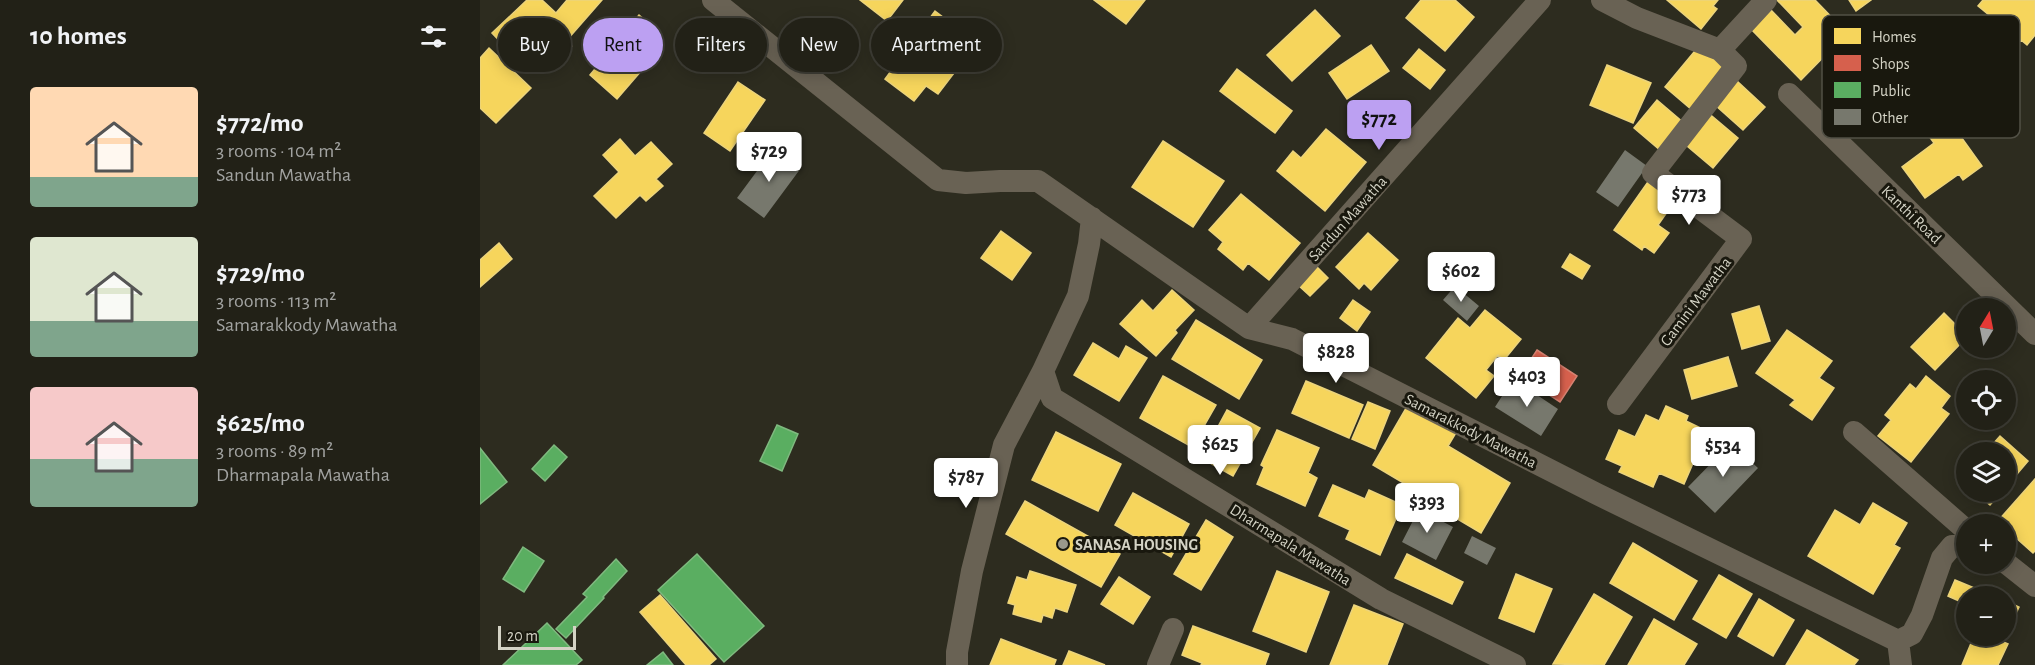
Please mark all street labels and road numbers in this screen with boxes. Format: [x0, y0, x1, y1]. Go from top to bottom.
street label: Sandun Mawatha [1306, 173, 1390, 264]
street label: Kanthi Road [1878, 183, 1944, 247]
street label: Gamini Mawatha [1657, 254, 1734, 349]
street label: Samarakkody Mawatha [1402, 391, 1539, 472]
street label: Dharmapala Mawatha [1227, 501, 1354, 589]

